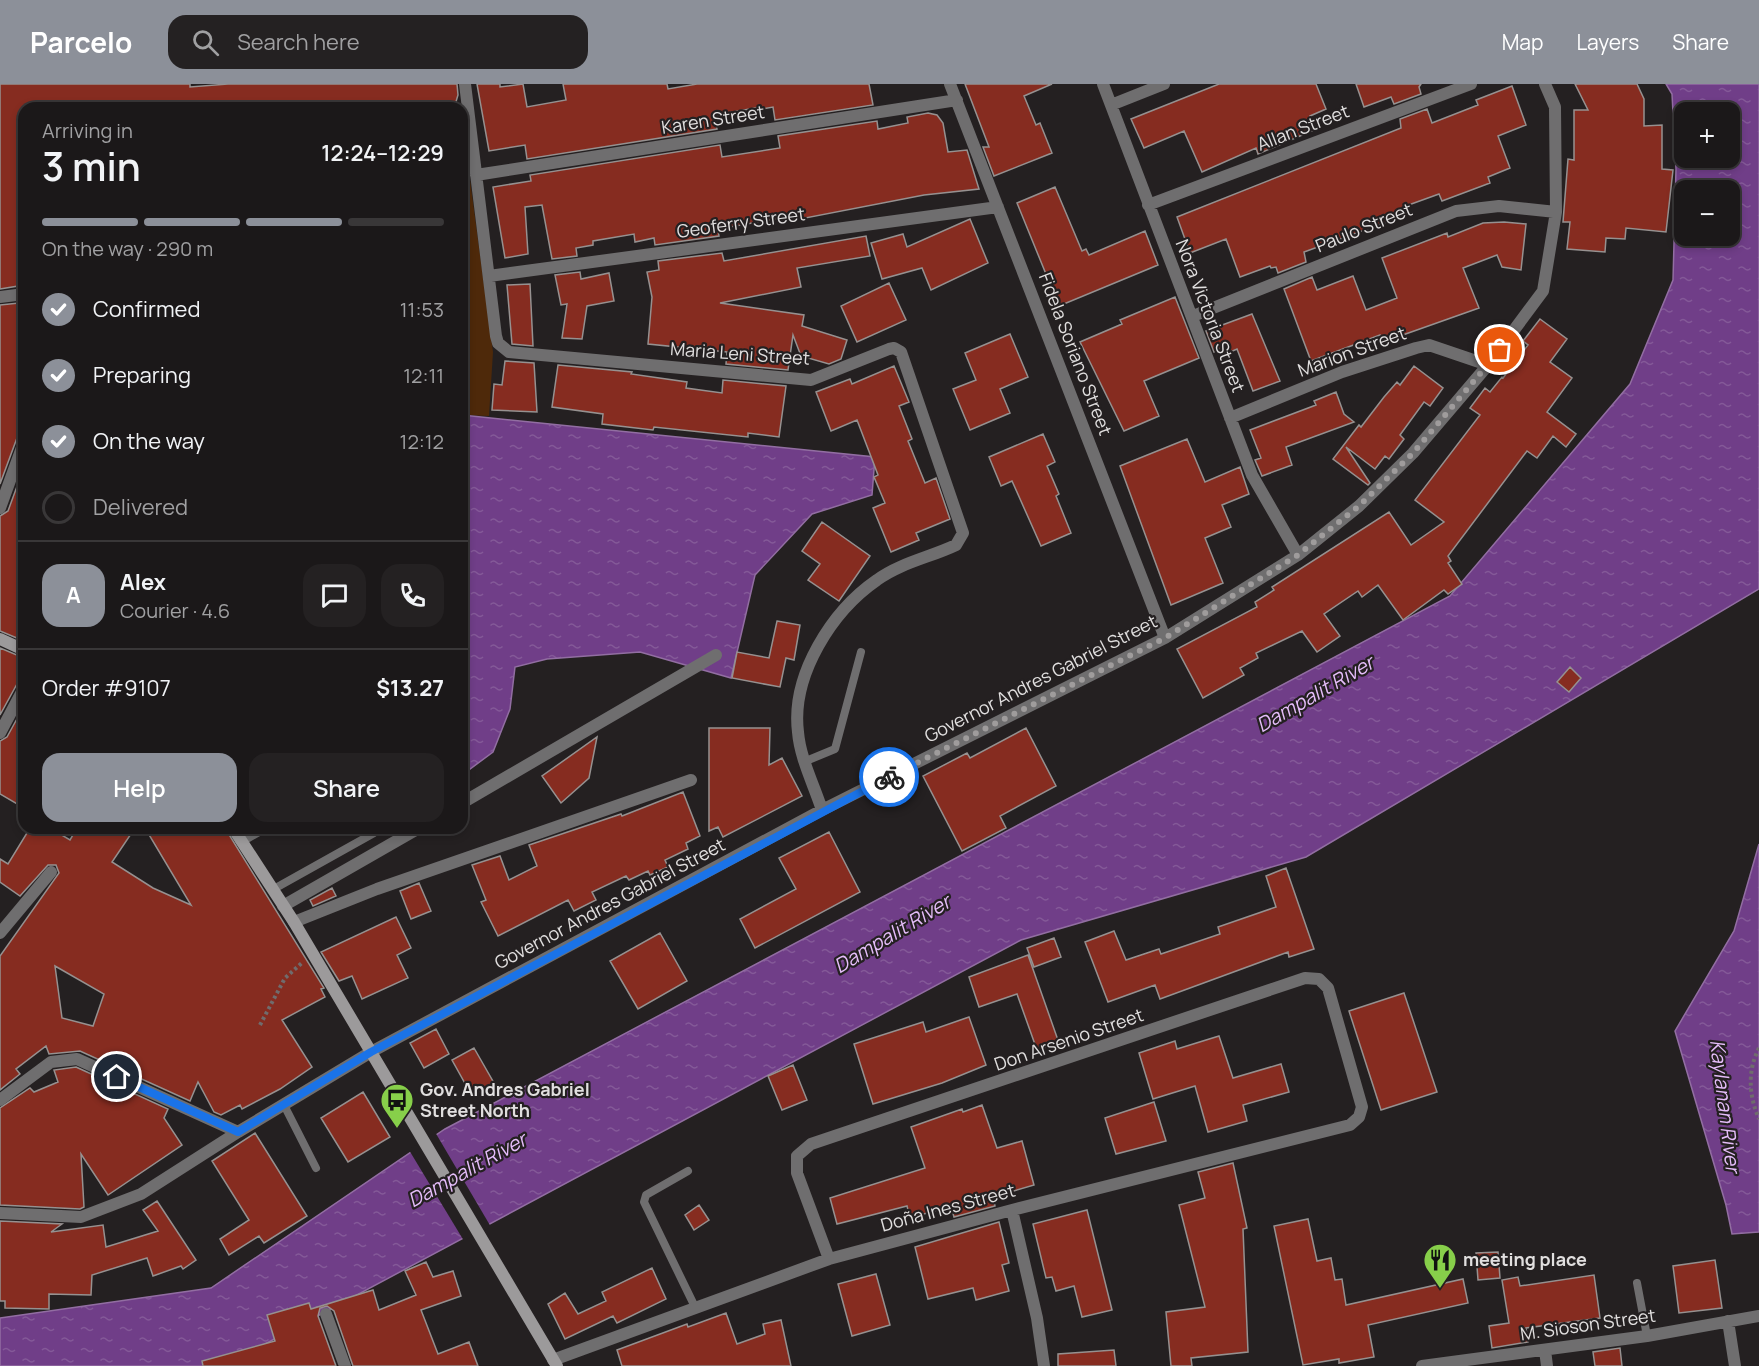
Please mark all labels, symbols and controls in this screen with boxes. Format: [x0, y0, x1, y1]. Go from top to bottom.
search box [168, 15, 588, 69]
text: Parcelo [30, 23, 132, 61]
icon: search [189, 26, 222, 59]
text: Search here [237, 27, 360, 57]
text: Map [1502, 28, 1543, 56]
text: Layers [1576, 28, 1639, 56]
text: Share [1672, 28, 1729, 56]
street label: Allan Street [1253, 98, 1352, 156]
street label: Karen Street [659, 99, 766, 139]
map controls [1674, 102, 1740, 246]
button: + [1674, 102, 1740, 168]
text: Arriving in [42, 117, 133, 144]
text: 12:24–12:29 [321, 138, 444, 168]
text: 3 min [42, 139, 141, 193]
button: − [1674, 180, 1740, 246]
street label: Paulo Street [1312, 197, 1416, 257]
street label: Geoferry Street [675, 201, 807, 243]
text: On the way · 290 m [42, 235, 213, 262]
street label: Nora Victoria Street [1171, 236, 1251, 396]
street label: Fidela Soriano Street [1034, 269, 1118, 438]
icon: check [42, 293, 75, 326]
text: Confirmed [93, 294, 201, 324]
text: 11:53 [400, 296, 444, 323]
street label: Marion Street [1294, 320, 1409, 382]
pin [1474, 324, 1525, 375]
icon: bag [1483, 333, 1516, 366]
street label: Maria Leni Street [669, 336, 811, 370]
icon: check [42, 359, 75, 392]
text: Preparing [93, 360, 191, 390]
text: 12:11 [403, 362, 444, 389]
icon: check [42, 425, 75, 458]
text: On the way [93, 426, 205, 456]
text: 12:12 [400, 428, 444, 455]
text: Delivered [93, 492, 188, 522]
button: chat [303, 564, 366, 627]
button: phone [381, 564, 444, 627]
text: Alex [120, 567, 166, 597]
text: A [66, 580, 81, 610]
text: Courier · 4.6 [120, 597, 230, 624]
street label: Governor Andres Gabriel Street [920, 609, 1161, 747]
water label: Dampalit River [1251, 648, 1381, 738]
text: Order #9107 [42, 673, 171, 703]
text: $13.27 [376, 673, 444, 703]
courier [859, 747, 919, 807]
button: Help [42, 753, 237, 822]
button: Share [249, 753, 444, 822]
icon: bike [873, 761, 906, 794]
street label: Governor Andres Gabriel Street [490, 832, 729, 974]
water label: Dampalit River [828, 887, 958, 979]
street label: Don Arsenio Street [991, 1002, 1146, 1076]
water label: Kaylanan River [1704, 1038, 1747, 1177]
pin [91, 1051, 142, 1102]
icon: home [100, 1060, 133, 1093]
place label: Gov. Andres Gabriel Street North [420, 1077, 590, 1122]
bus stop icon: Gov. Andres Gabriel Street North [379, 1082, 415, 1129]
water label: Dampalit River [403, 1124, 533, 1213]
street label: Doña Ines Street [878, 1178, 1018, 1237]
restaurant icon: meeting place [1422, 1242, 1458, 1289]
place label: meeting place [1463, 1247, 1587, 1271]
street label: M. Sioson Street [1519, 1303, 1657, 1345]

